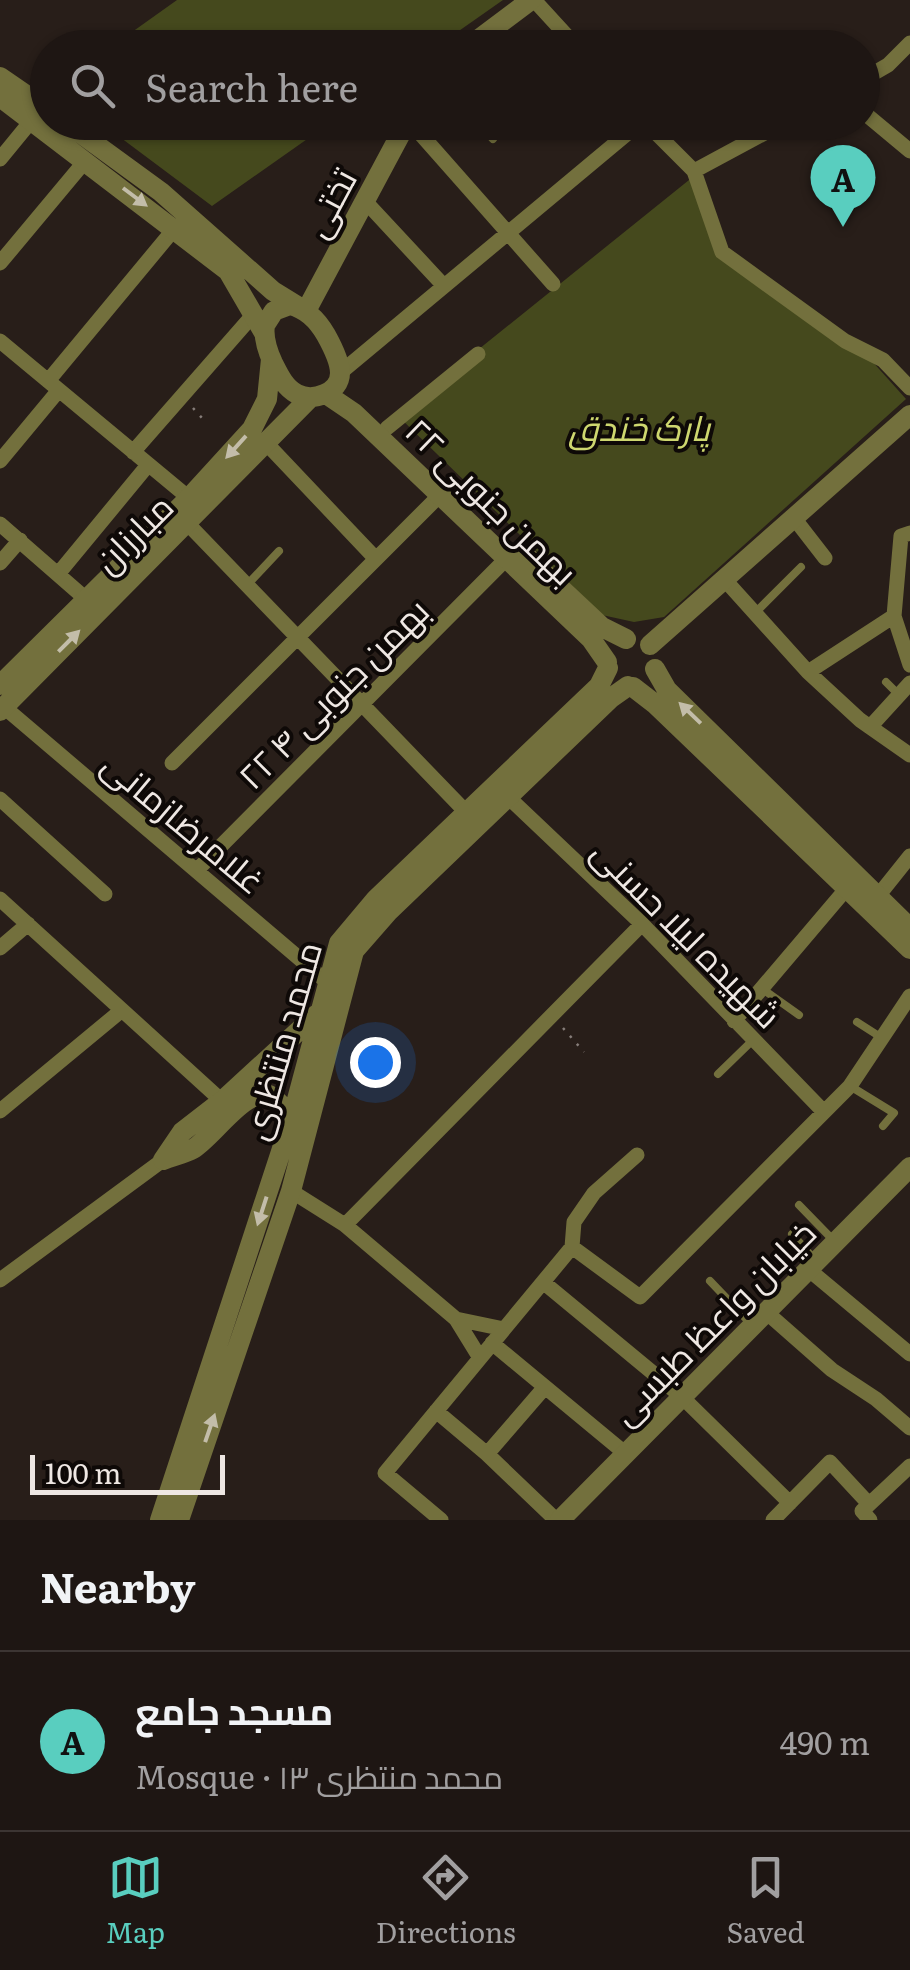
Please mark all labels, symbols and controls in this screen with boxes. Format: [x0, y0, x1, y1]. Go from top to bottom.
search box [30, 30, 880, 140]
text: Search here [145, 57, 358, 114]
icon: search [65, 58, 120, 113]
pin: A [810, 144, 876, 227]
street label: تختی [288, 158, 368, 246]
one-way arrow [121, 187, 147, 208]
park label: پارک خندق [568, 400, 711, 452]
street label: ۲۲ بهمن جنوبی [395, 404, 591, 596]
one-way arrow [225, 435, 248, 459]
street label: مبارزان [80, 480, 184, 584]
street label: ۲۲ بهمن جنوبی ۴ [225, 585, 439, 799]
one-way arrow [56, 630, 80, 654]
one-way arrow [679, 702, 703, 725]
street label: غلامرضازمانی [92, 737, 278, 905]
street label: شهیده لیلا حسنی [581, 825, 795, 1039]
street label: محمد منتظری [227, 935, 333, 1145]
your location [350, 1037, 401, 1088]
one-way arrow [253, 1196, 268, 1226]
street label: خیابان واعظ طبسی [598, 1207, 826, 1435]
one-way arrow [204, 1412, 219, 1442]
scale bar [30, 1450, 225, 1494]
text: 100 m [45, 1451, 122, 1493]
text: Nearby [40, 1554, 196, 1616]
text: مسجد جامع [135, 1680, 333, 1737]
text: A [60, 1717, 85, 1765]
text: 490 m [780, 1717, 870, 1765]
text: Mosque · محمد منتظری ۱۳ [135, 1751, 503, 1799]
tab: Map [105, 1850, 165, 1952]
tab: Directions [376, 1850, 516, 1952]
tab: Saved [727, 1850, 805, 1952]

